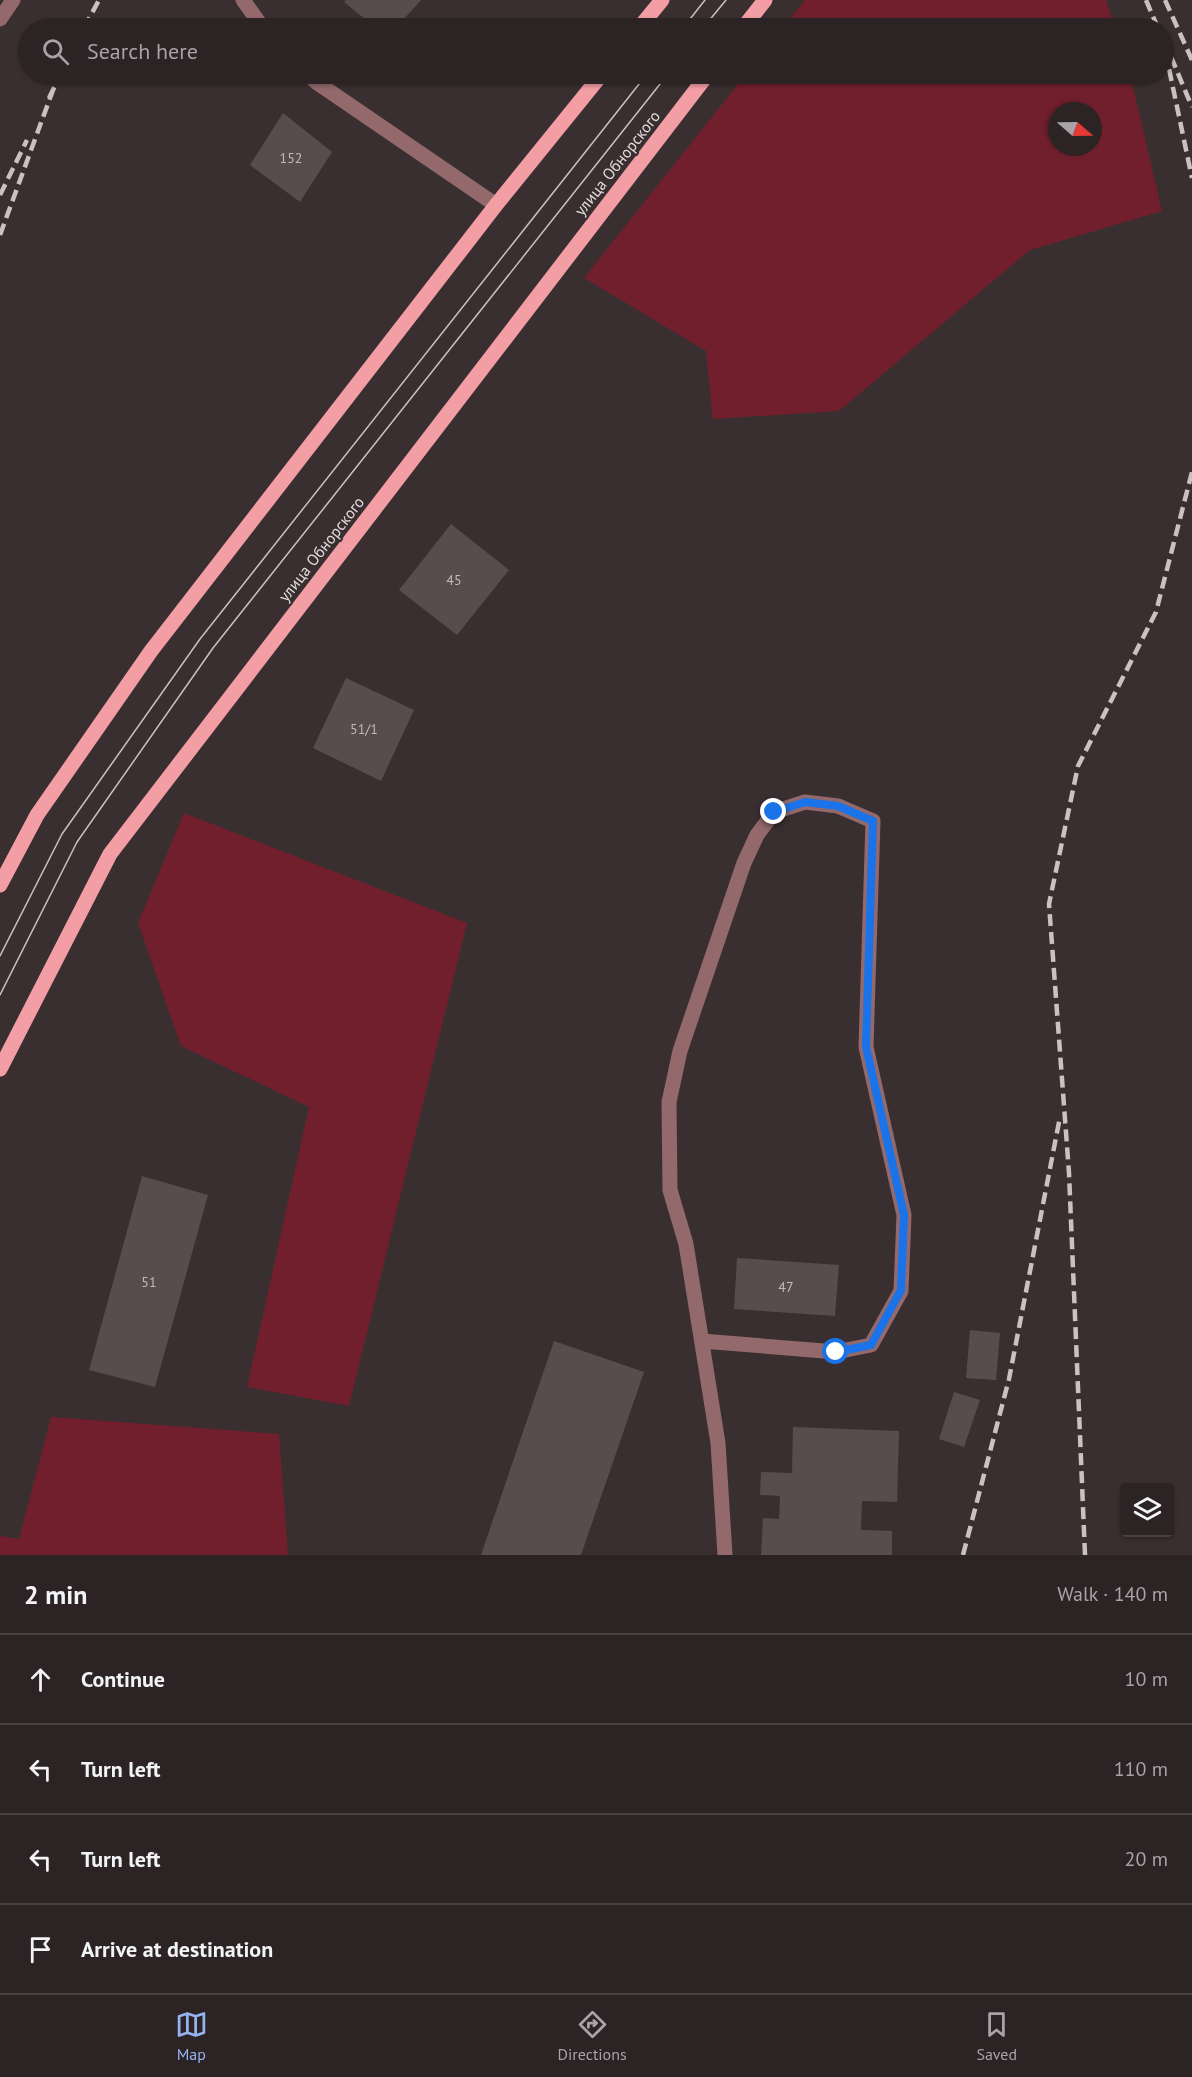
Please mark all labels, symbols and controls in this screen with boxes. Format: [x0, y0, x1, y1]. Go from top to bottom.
search box [18, 18, 1174, 84]
icon: search [39, 35, 72, 68]
text: Search here [87, 37, 198, 65]
north arrow [1048, 102, 1102, 156]
street label: улица Обнорского [570, 106, 664, 220]
house number: 152 [280, 149, 302, 167]
street label: улица Обнорского [274, 492, 368, 606]
house number: 45 [446, 571, 462, 589]
house number: 51/1 [350, 720, 378, 738]
route end [760, 798, 786, 824]
house number: 51 [141, 1273, 157, 1291]
house number: 47 [778, 1278, 794, 1296]
route start [822, 1338, 848, 1364]
map controls [1120, 1483, 1174, 1537]
button: layers [1120, 1483, 1174, 1537]
text: 2 min [24, 1578, 87, 1611]
text: Walk · 140 m [1057, 1581, 1168, 1607]
icon: ahead [24, 1663, 57, 1696]
text: Continue [81, 1665, 165, 1693]
text: 10 m [1125, 1666, 1168, 1692]
icon: left [24, 1753, 57, 1786]
text: Turn left [81, 1755, 161, 1783]
text: 110 m [1114, 1756, 1168, 1782]
icon: left [24, 1843, 57, 1876]
text: Turn left [81, 1845, 161, 1873]
text: 20 m [1125, 1846, 1168, 1872]
icon: arrive [24, 1933, 57, 1966]
text: Arrive at destination [81, 1935, 273, 1963]
tab: Map [175, 2008, 208, 2064]
tab: Directions [558, 2008, 627, 2064]
tab: Saved [976, 2008, 1017, 2064]

